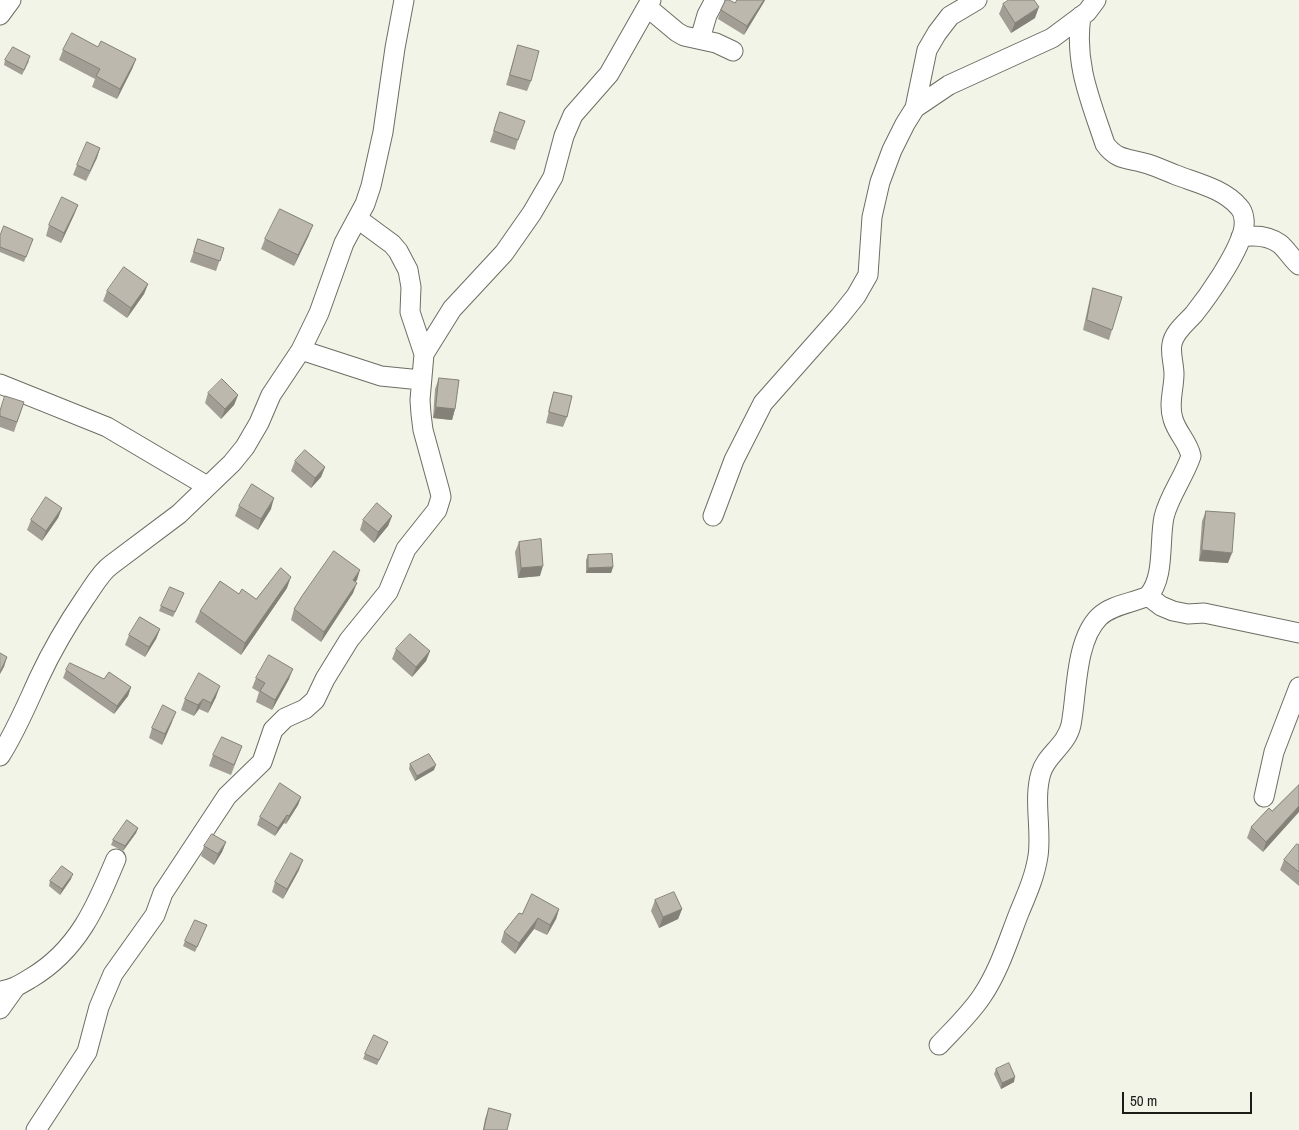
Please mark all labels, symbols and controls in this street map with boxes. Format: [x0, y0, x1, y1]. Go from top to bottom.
scale bar [1124, 1082, 1254, 1114]
text: 50 m [1130, 1090, 1157, 1111]

